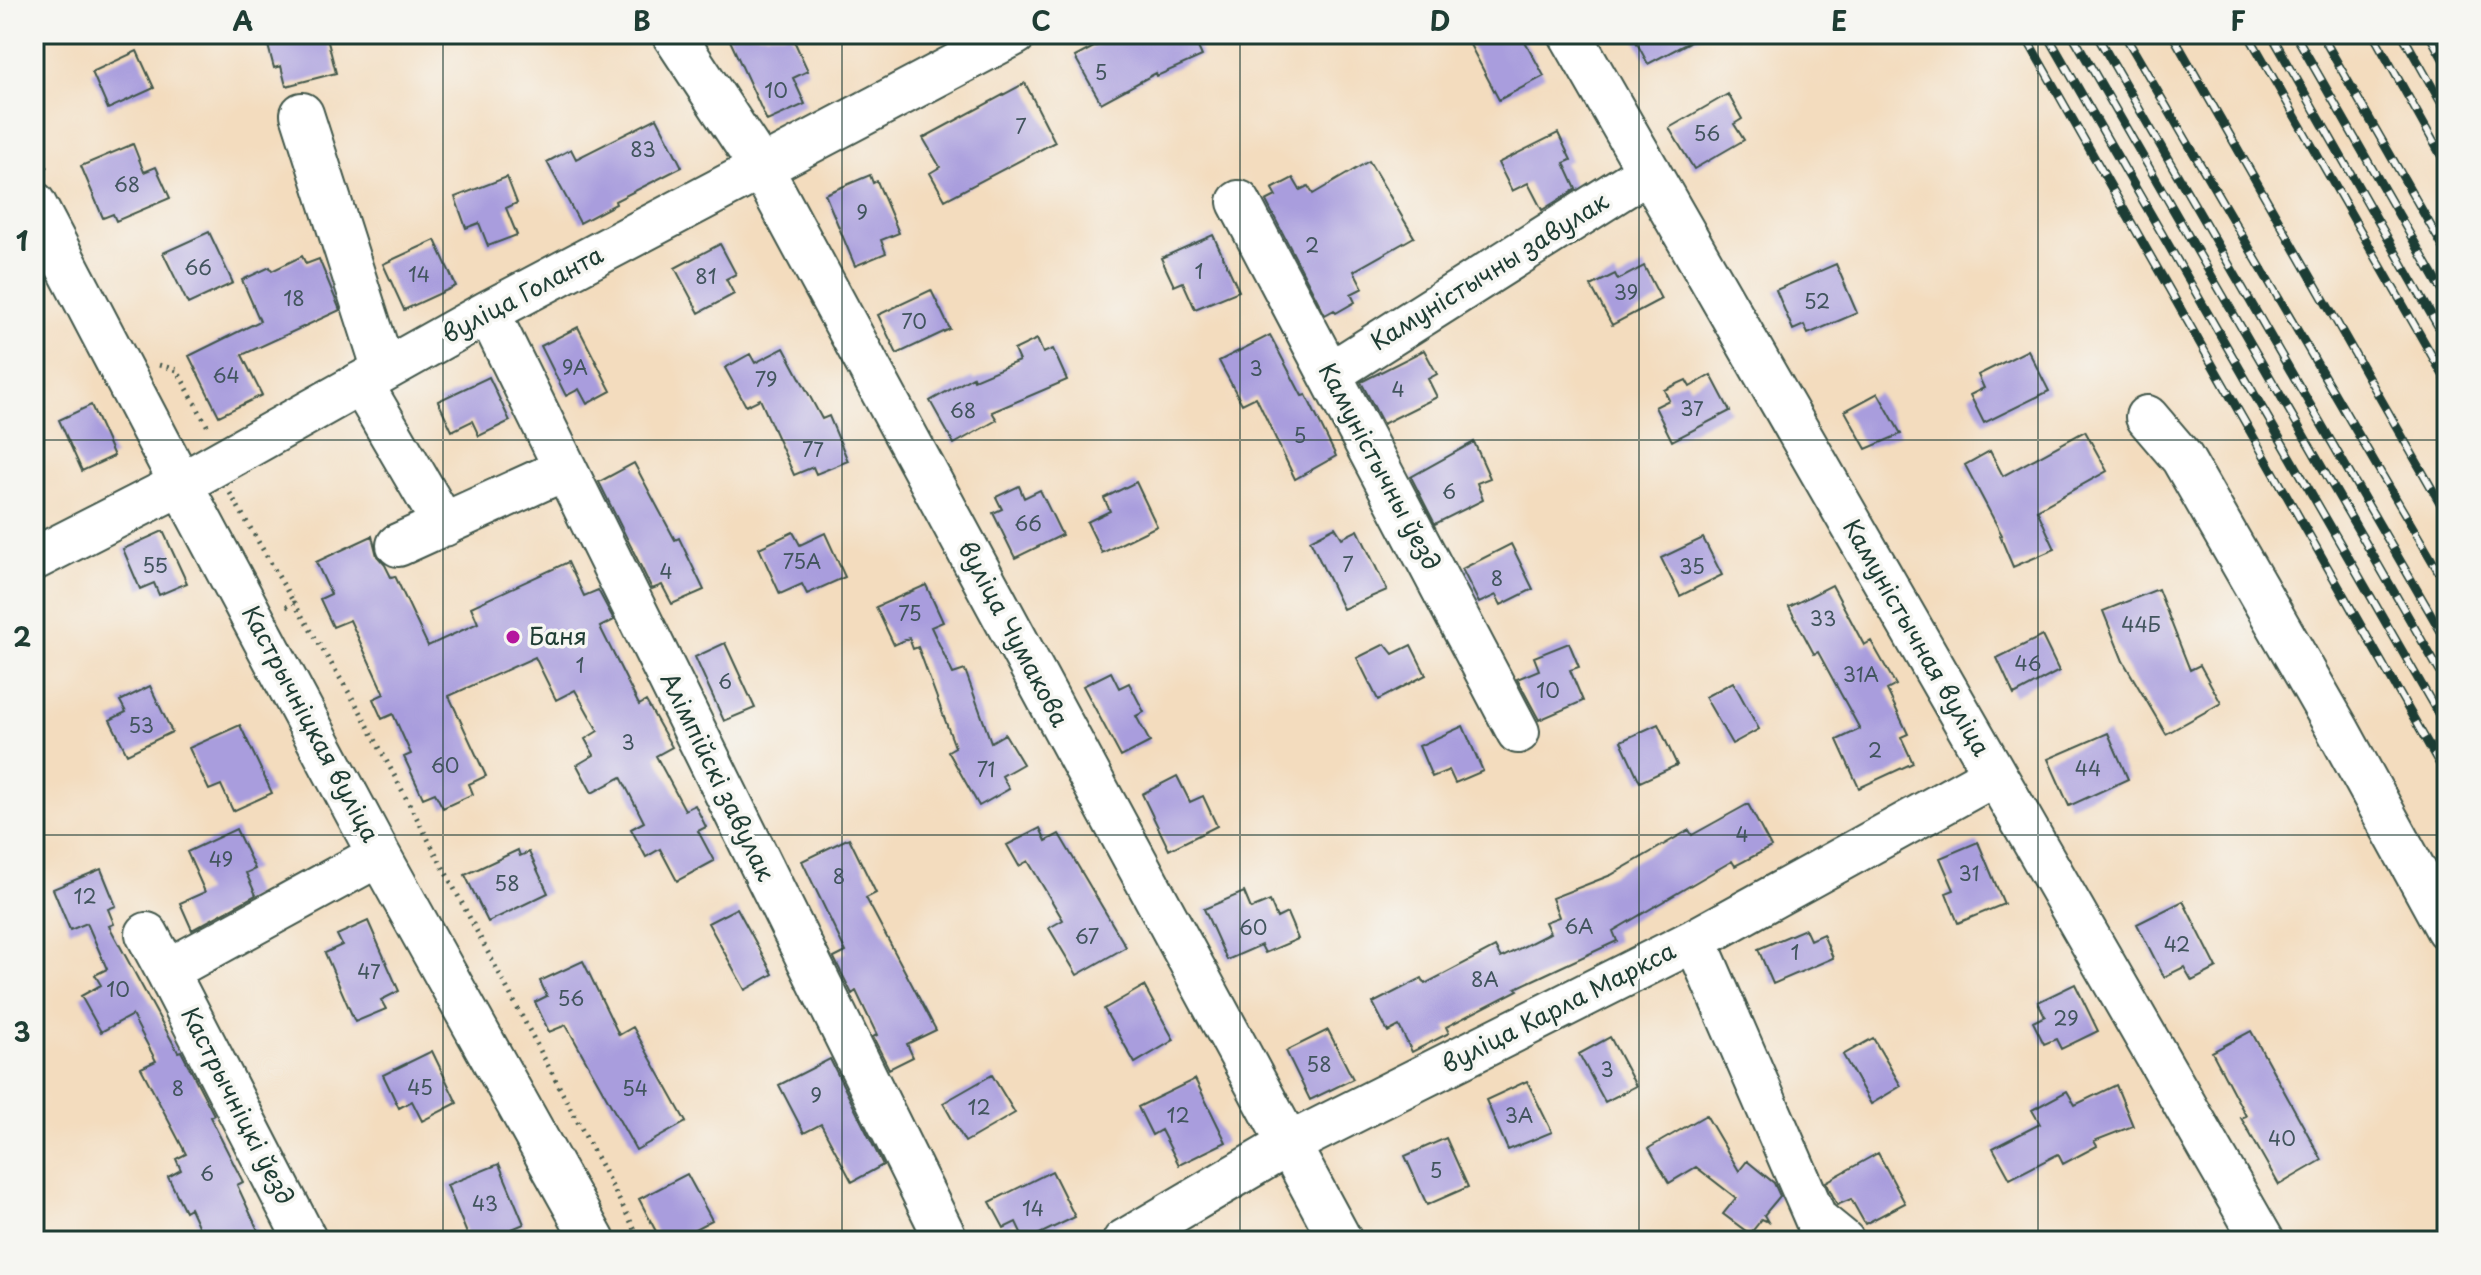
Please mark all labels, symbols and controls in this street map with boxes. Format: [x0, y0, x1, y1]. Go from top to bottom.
text: A [233, 1, 253, 40]
text: B [633, 1, 651, 40]
text: C [1031, 1, 1051, 40]
text: D [1430, 1, 1450, 40]
text: E [1831, 1, 1847, 40]
text: F [2230, 1, 2246, 40]
house number: 5 [1095, 57, 1107, 87]
house number: 10 [764, 75, 788, 105]
house number: 7 [1015, 111, 1027, 141]
house number: 56 [1694, 118, 1720, 148]
house number: 83 [630, 134, 656, 164]
house number: 68 [114, 169, 140, 199]
street label: Камуністычны завулак [1363, 182, 1615, 358]
house number: 9 [856, 197, 868, 227]
text: 1 [16, 221, 28, 260]
house number: 2 [1305, 230, 1319, 260]
street label: вуліца Голанта [435, 235, 609, 351]
house number: 66 [184, 252, 212, 282]
house number: 1 [1195, 256, 1203, 286]
house number: 14 [408, 259, 430, 289]
house number: 81 [695, 261, 717, 291]
house number: 39 [1614, 277, 1638, 307]
house number: 18 [283, 283, 305, 313]
house number: 52 [1804, 286, 1830, 316]
house number: 70 [901, 306, 927, 336]
house number: 9А [562, 352, 588, 382]
house number: 3 [1249, 353, 1263, 383]
street label: Камуністычны ўезд [1311, 356, 1451, 576]
house number: 64 [212, 360, 240, 390]
house number: 79 [755, 364, 777, 394]
house number: 4 [1391, 374, 1405, 404]
house number: 37 [1680, 393, 1704, 423]
house number: 68 [950, 395, 976, 425]
house number: 5 [1294, 420, 1306, 450]
house number: 77 [802, 434, 824, 464]
house number: 6 [1442, 476, 1456, 506]
house number: 66 [1014, 508, 1042, 538]
street label: Камуністычная вуліца [1835, 512, 2001, 762]
street label: вуліца Чумакова [950, 534, 1079, 733]
house number: 75А [783, 546, 821, 576]
house number: 7 [1342, 549, 1354, 579]
house number: 55 [142, 550, 168, 580]
house number: 35 [1679, 551, 1705, 581]
house number: 4 [659, 556, 673, 586]
house number: 8 [1491, 563, 1503, 593]
street label: Кастрычніцкая вуліца [234, 598, 390, 848]
house number: 75 [898, 598, 922, 628]
house number: 33 [1810, 603, 1836, 633]
house number: 44Б [2121, 609, 2161, 639]
text: 2 [13, 617, 31, 656]
place label: Баня [529, 617, 587, 653]
marker: Баня [504, 628, 522, 646]
house number: 46 [2014, 648, 2042, 678]
house number: 1 [576, 650, 584, 680]
house number: 31А [1843, 659, 1879, 689]
street label: Алімпійскі завулак [653, 666, 785, 887]
house number: 6 [718, 666, 732, 696]
house number: 10 [1536, 675, 1560, 705]
house number: 53 [128, 710, 154, 740]
house number: 3 [621, 727, 635, 757]
house number: 2 [1868, 735, 1882, 765]
house number: 60 [431, 750, 459, 780]
house number: 44 [2075, 753, 2101, 783]
house number: 71 [977, 754, 995, 784]
house number: 4 [1735, 819, 1749, 849]
house number: 49 [209, 844, 233, 874]
house number: 31 [1959, 858, 1979, 888]
house number: 8 [833, 861, 845, 891]
house number: 58 [494, 868, 520, 898]
house number: 12 [73, 881, 97, 911]
house number: 6А [1564, 911, 1594, 941]
house number: 60 [1239, 912, 1267, 942]
house number: 67 [1075, 921, 1099, 951]
house number: 42 [2164, 929, 2190, 959]
street label: вуліца Карла Маркса [1435, 932, 1681, 1081]
house number: 1 [1791, 937, 1799, 967]
house number: 47 [357, 956, 381, 986]
house number: 8А [1471, 964, 1499, 994]
house number: 10 [106, 974, 130, 1004]
house number: 56 [558, 983, 584, 1013]
street label: Кастрычніцкі ўезд [173, 1000, 304, 1210]
house number: 29 [2053, 1003, 2079, 1033]
text: 3 [13, 1012, 31, 1051]
house number: 58 [1306, 1049, 1332, 1079]
house number: 3 [1600, 1054, 1614, 1084]
house number: 45 [407, 1072, 433, 1102]
house number: 8 [172, 1073, 184, 1103]
house number: 54 [622, 1073, 648, 1103]
house number: 9 [810, 1080, 822, 1110]
house number: 12 [967, 1092, 991, 1122]
house number: 12 [1166, 1100, 1190, 1130]
house number: 3А [1505, 1100, 1533, 1130]
house number: 40 [2268, 1123, 2296, 1153]
house number: 5 [1430, 1155, 1442, 1185]
house number: 6 [200, 1158, 214, 1188]
house number: 43 [472, 1188, 498, 1218]
house number: 14 [1022, 1193, 1044, 1223]

